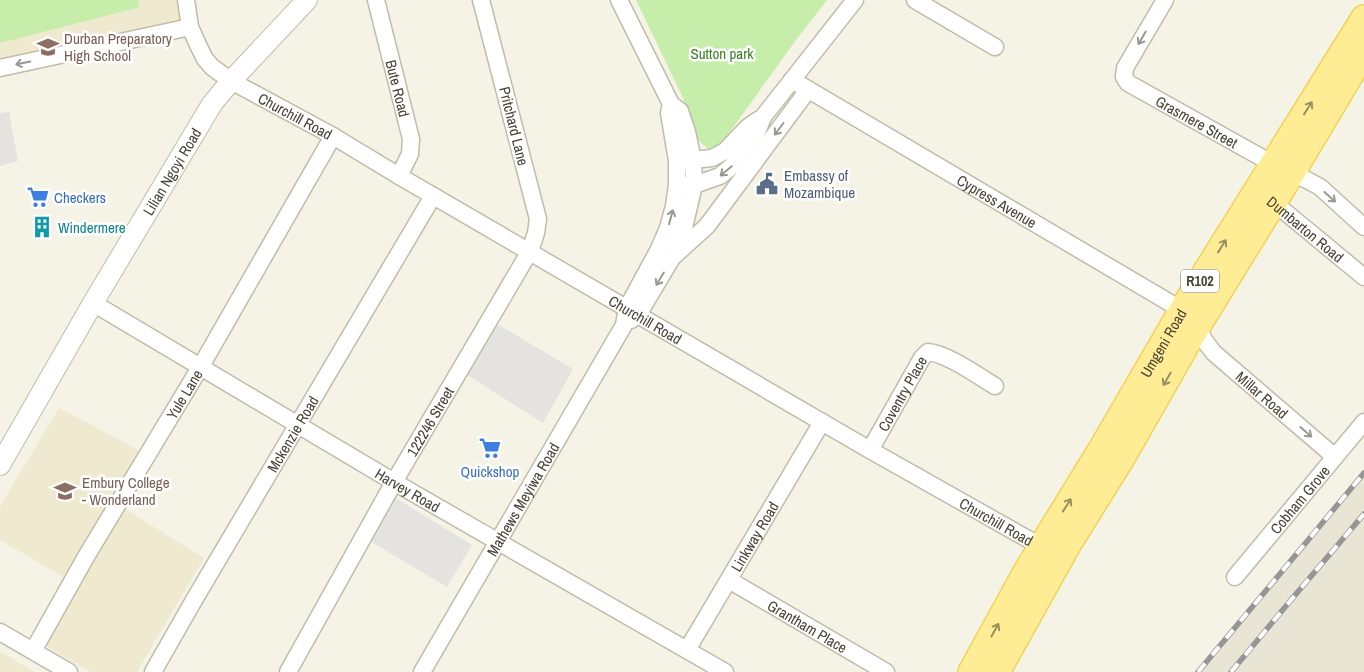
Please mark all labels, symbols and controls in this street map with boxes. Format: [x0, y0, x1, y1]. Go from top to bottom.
place label: Durban Preparatory High School [64, 28, 173, 66]
one-way arrow [1137, 30, 1147, 44]
school or university icon: Durban Preparatory High School [35, 34, 61, 60]
park label: Sutton park [691, 43, 754, 64]
street label: Bute Road [381, 57, 416, 119]
one-way arrow [15, 59, 31, 68]
street label: Pritchard Lane [494, 84, 534, 168]
street label: Churchill Road [255, 87, 336, 144]
street label: Grasmere Street [1152, 90, 1242, 153]
one-way arrow [1303, 101, 1313, 115]
one-way arrow [774, 122, 784, 136]
street label: Lilian Ngoyi Road [137, 124, 206, 219]
place label: Embassy of Mozambique [784, 165, 855, 203]
one-way arrow [719, 166, 732, 177]
street label: Cypress Avenue [953, 169, 1041, 233]
public building icon: Embassy of Mozambique [754, 171, 780, 197]
supermarket icon: Checkers [25, 184, 51, 210]
place label: Checkers [54, 187, 106, 208]
street label: Dumbarton Road [1263, 191, 1348, 267]
one-way arrow [1324, 191, 1337, 203]
one-way arrow [667, 210, 676, 226]
building icon: Windermere [29, 214, 55, 240]
place label: Windermere [58, 217, 126, 238]
one-way arrow [1217, 239, 1227, 253]
road number: R102 [1181, 270, 1219, 292]
one-way arrow [655, 272, 665, 286]
street label: Churchill Road [605, 290, 686, 349]
street label: Umgeni Road [1135, 305, 1191, 381]
street label: Coventry Place [872, 352, 932, 435]
street label: Yule Lane [161, 365, 207, 423]
street label: Millar Road [1232, 366, 1293, 423]
one-way arrow [1161, 372, 1171, 386]
street label: 122246 Street [401, 382, 459, 460]
street label: Mckenzie Road [262, 392, 323, 476]
one-way arrow [1299, 426, 1312, 437]
supermarket icon: Quickshop [477, 435, 503, 461]
street label: Mathews Meyiwa Road [481, 439, 564, 560]
street label: Cobham Grove [1265, 460, 1334, 538]
place label: Quickshop [461, 461, 520, 482]
street label: Harvey Road [371, 463, 444, 517]
place label: Embury College - Wonderland [82, 472, 170, 510]
school or university icon: Embury College - Wonderland [52, 478, 78, 504]
street label: Churchill Road [956, 492, 1037, 550]
street label: Linkway Road [725, 498, 783, 575]
one-way arrow [1062, 499, 1072, 513]
street label: Grantham Place [764, 594, 851, 658]
one-way arrow [990, 622, 1000, 637]

